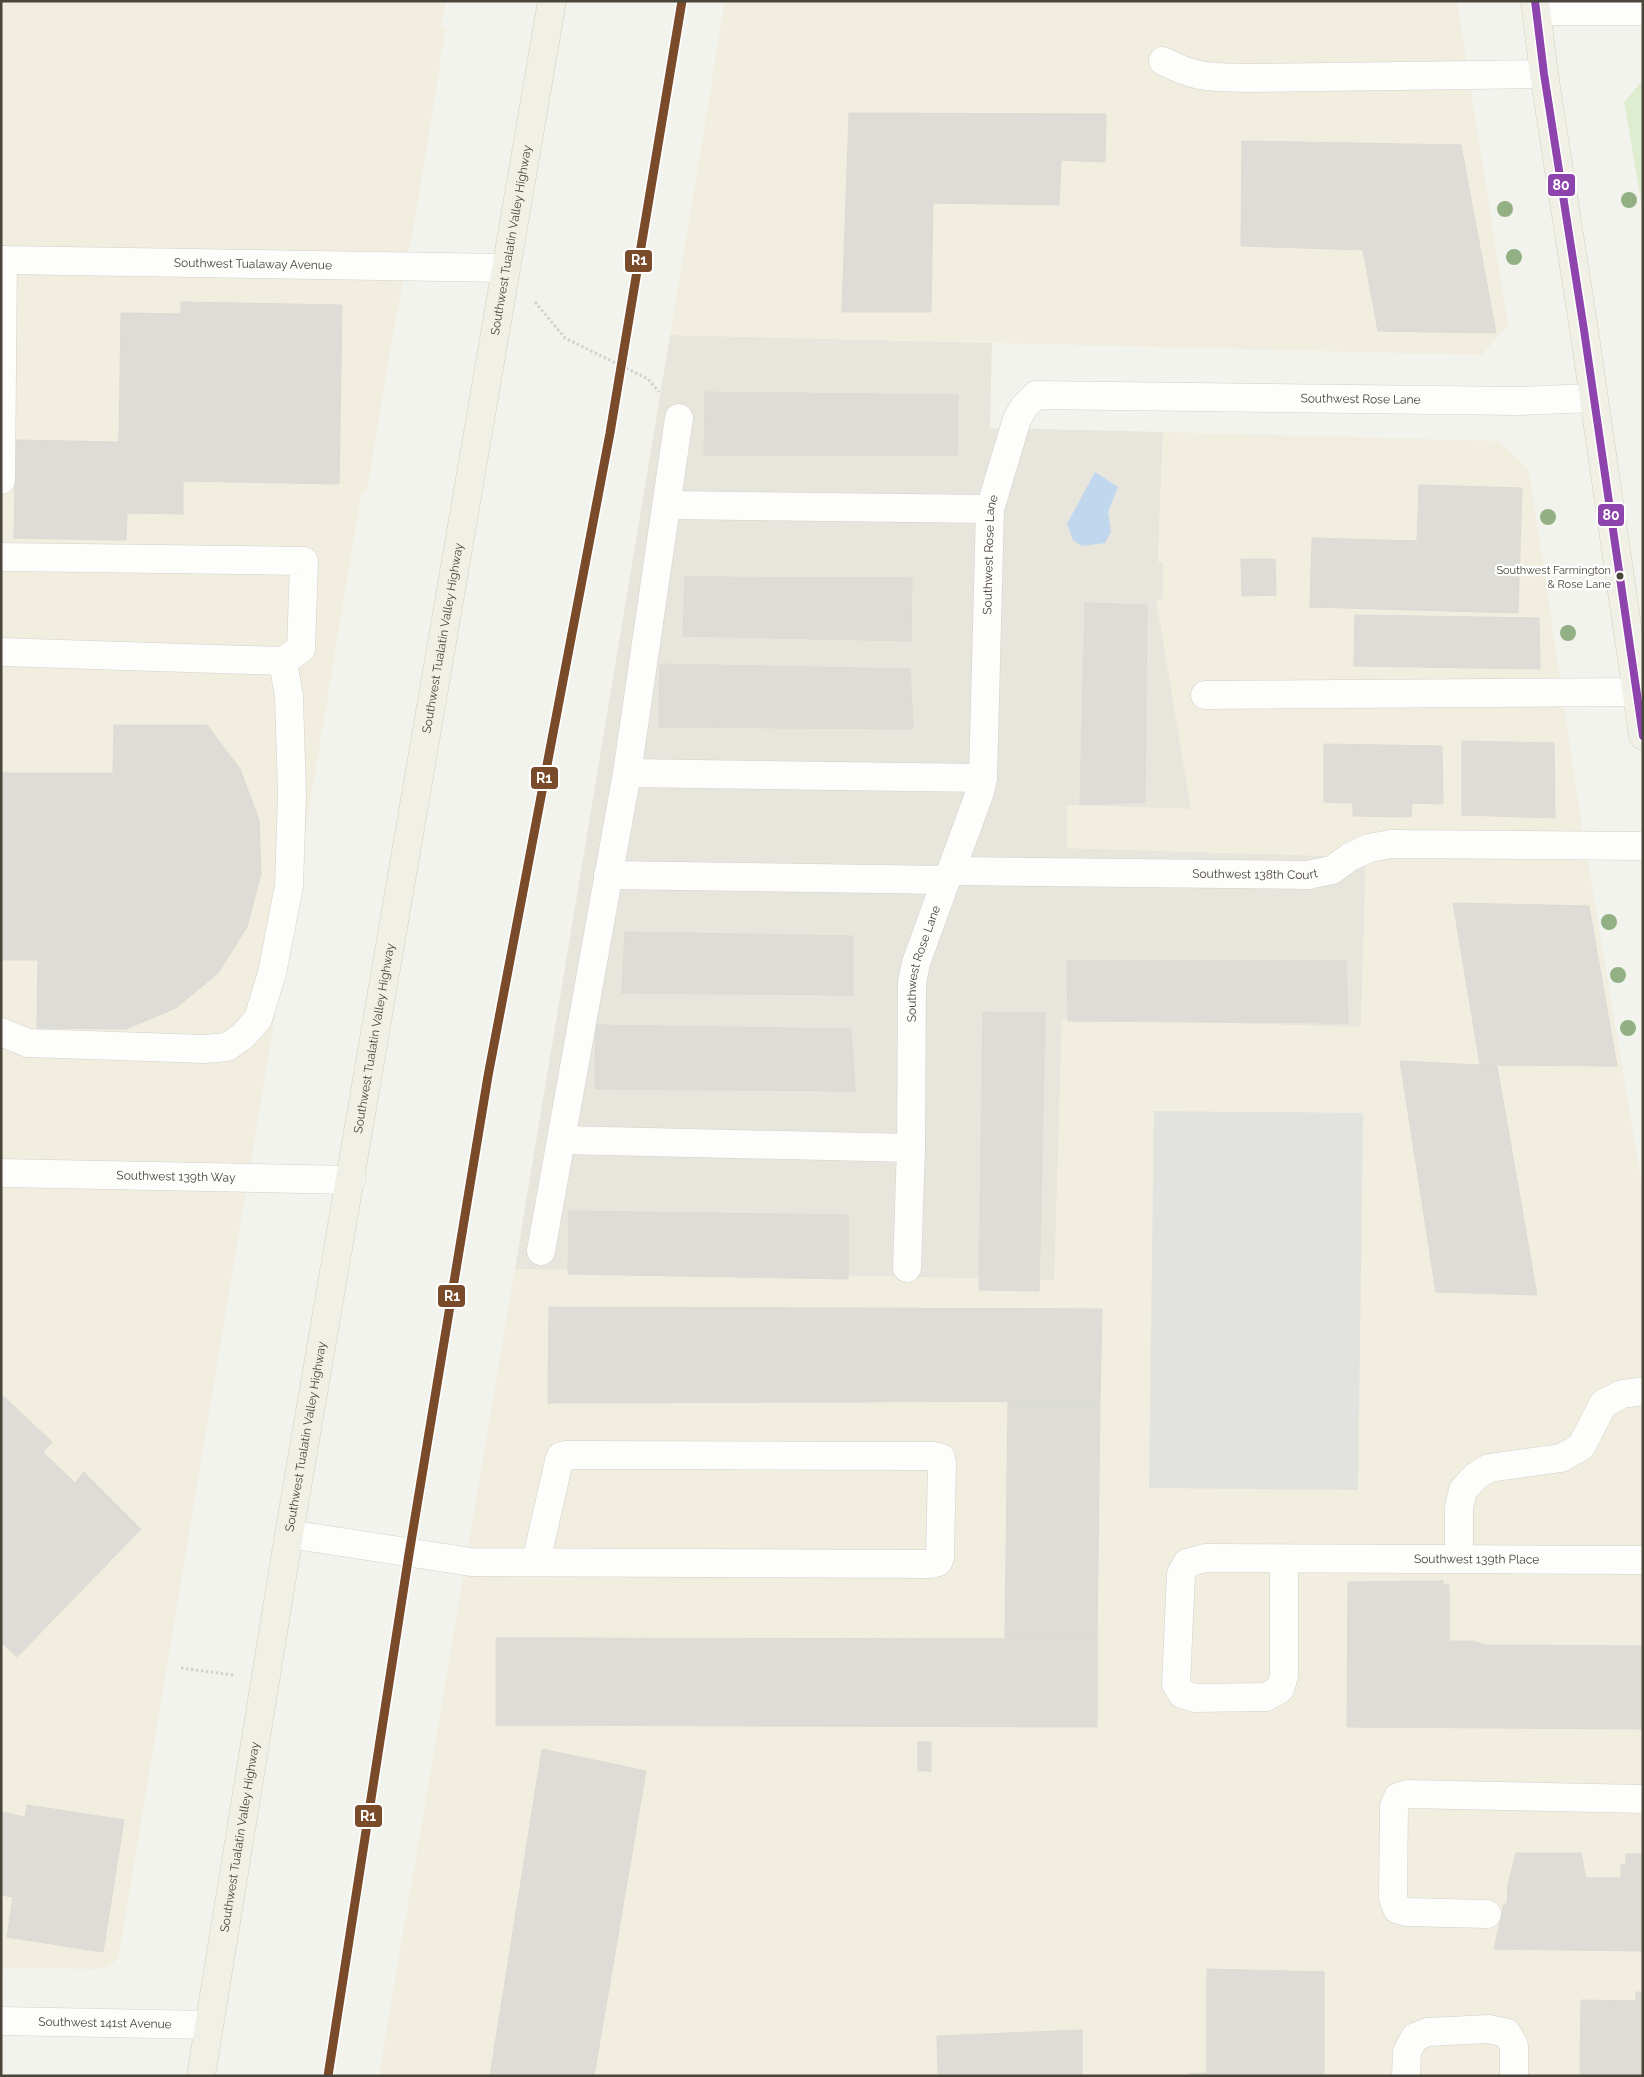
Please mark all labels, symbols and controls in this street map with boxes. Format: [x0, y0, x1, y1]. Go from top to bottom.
street label: Southwest Tualatin Valley Highway [488, 143, 534, 336]
line badge: 80 [1547, 173, 1576, 197]
text: 80 [1552, 177, 1570, 193]
line badge: R1 [624, 249, 653, 273]
text: R1 [631, 252, 647, 268]
street label: Southwest Tualaway Avenue [174, 256, 332, 272]
street label: Southwest Rose Lane [1300, 391, 1421, 407]
street label: Southwest Rose Lane [980, 493, 1001, 615]
line badge: 80 [1597, 503, 1625, 527]
text: 80 [1602, 507, 1620, 523]
street label: Southwest Tualatin Valley Highway [419, 542, 466, 734]
place label: Southwest Farmington & Rose Lane [1496, 564, 1612, 591]
marker: Southwest Farmington & Rose Lane [1615, 571, 1625, 581]
line badge: R1 [530, 766, 559, 790]
text: R1 [536, 770, 552, 786]
street label: Southwest 138th Court [1192, 866, 1319, 882]
street label: Southwest Rose Lane [905, 904, 943, 1022]
street label: Southwest Tualatin Valley Highway [351, 942, 397, 1134]
street label: Southwest 139th Way [116, 1168, 236, 1185]
line badge: R1 [437, 1284, 466, 1308]
text: R1 [444, 1288, 460, 1304]
street label: Southwest Tualatin Valley Highway [283, 1340, 329, 1533]
street label: Southwest 139th Place [1414, 1552, 1539, 1567]
street label: Southwest Tualatin Valley Highway [217, 1740, 262, 1933]
line badge: R1 [354, 1804, 383, 1828]
text: R1 [360, 1808, 376, 1824]
street label: Southwest 141st Avenue [38, 2015, 172, 2031]

